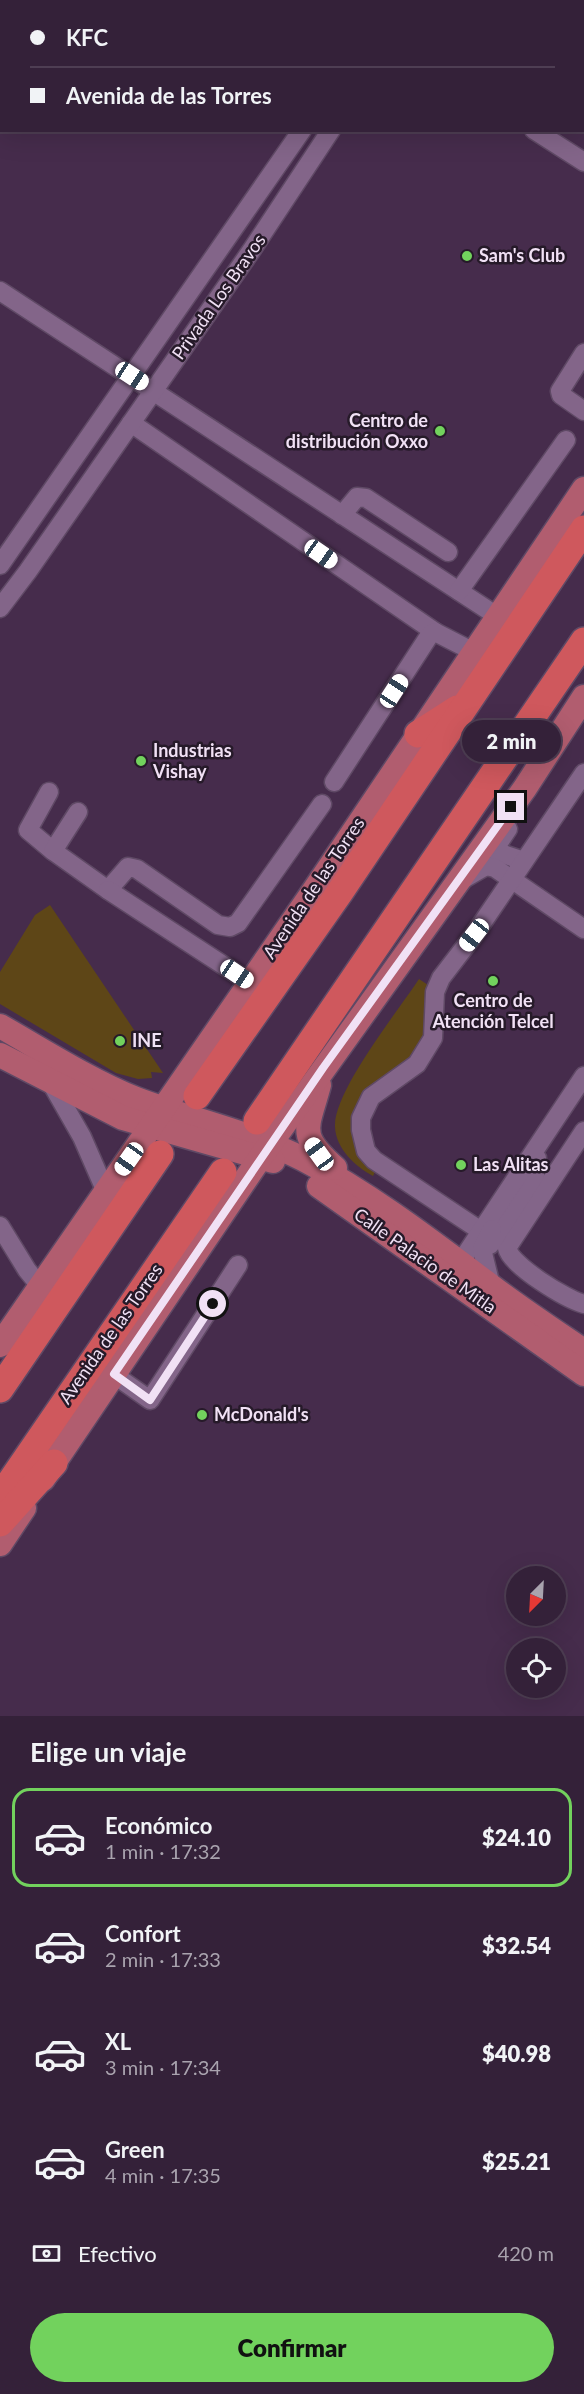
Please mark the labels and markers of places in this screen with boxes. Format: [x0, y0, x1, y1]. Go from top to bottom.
place label: Sam's Club [479, 244, 565, 266]
marker: Sam's Club [460, 249, 474, 263]
place label: Centro de distribución Oxxo [286, 409, 428, 452]
marker: Centro de distribución Oxxo [433, 424, 447, 438]
place label: Industrias Vishay [152, 739, 232, 782]
marker: Industrias Vishay [134, 754, 148, 768]
marker: Centro de Atención Telcel [486, 974, 500, 988]
place label: Centro de Atención Telcel [431, 989, 554, 1032]
place label: INE [132, 1029, 162, 1051]
marker: INE [113, 1034, 127, 1048]
place label: Las Alitas [473, 1153, 549, 1175]
marker: Las Alitas [454, 1158, 468, 1172]
place label: McDonald's [214, 1403, 309, 1425]
marker: McDonald's [195, 1408, 209, 1422]

